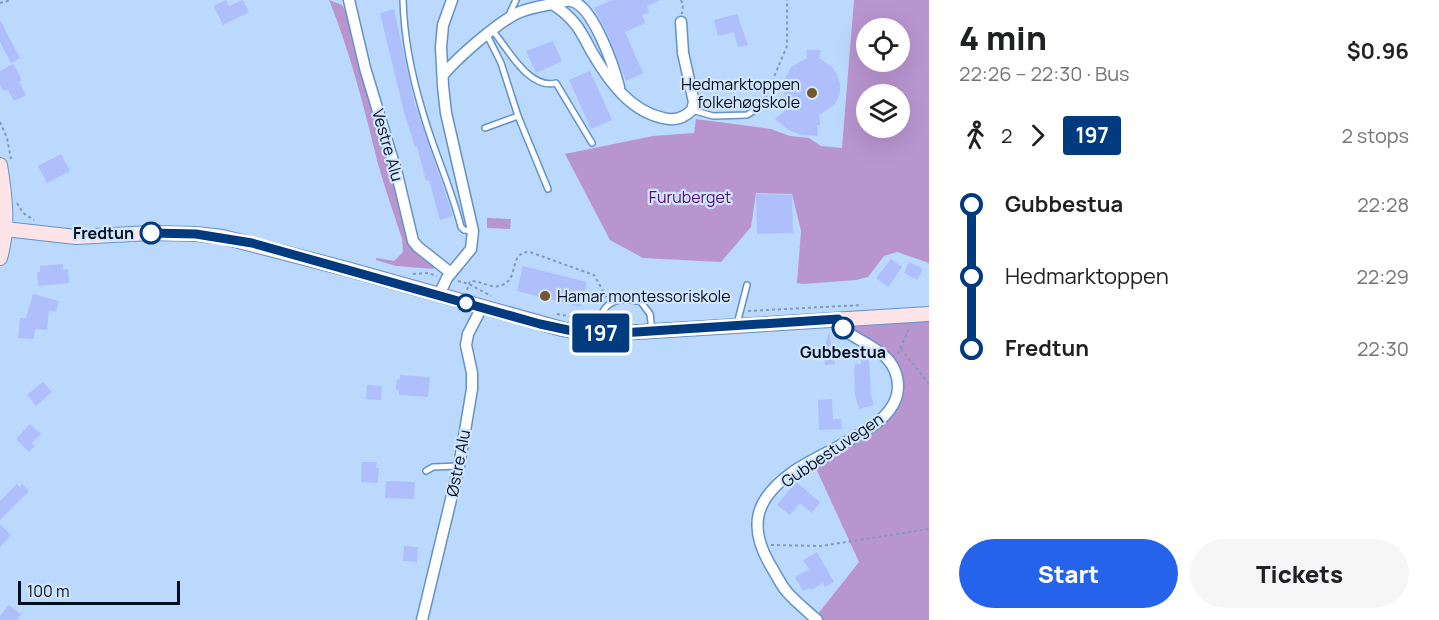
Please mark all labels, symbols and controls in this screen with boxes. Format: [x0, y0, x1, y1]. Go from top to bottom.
text: 4 min [959, 15, 1047, 60]
map controls [856, 18, 910, 138]
button: locate [856, 18, 910, 72]
text: $0.96 [1347, 36, 1409, 66]
text: 22:26 – 22:30 · Bus [959, 60, 1130, 87]
place label: Hedmarktoppen folkehøgskole [681, 73, 800, 113]
button: layers [856, 84, 910, 138]
marker: Hedmarktoppen folkehøgskole [805, 86, 819, 100]
street label: Vestre Alu [367, 106, 409, 184]
icon: walk [959, 119, 992, 152]
icon: forward [1021, 119, 1054, 152]
text: 197 [1075, 121, 1109, 149]
text: 2 [1001, 122, 1012, 149]
text: 2 stops [1341, 122, 1409, 149]
park label: Furuberget [649, 186, 731, 208]
text: Gubbestua [1005, 189, 1123, 219]
text: 22:28 [1357, 191, 1409, 218]
place label: Fredtun [73, 222, 134, 244]
marker: Fredtun [140, 222, 162, 244]
text: Hedmarktoppen [1005, 261, 1169, 291]
text: 22:29 [1356, 263, 1409, 290]
place label: Hamar montessoriskole [557, 285, 731, 307]
marker: Hamar montessoriskole [538, 289, 552, 303]
unlabelled marker [457, 294, 475, 312]
line badge: 197 [566, 314, 636, 352]
marker: Gubbestua [832, 317, 854, 339]
text: 197 [584, 319, 618, 347]
text: Fredtun [1005, 333, 1089, 363]
text: 22:30 [1357, 335, 1409, 362]
place label: Gubbestua [800, 341, 886, 363]
street label: Gubbestuvegen [777, 408, 887, 492]
street label: Østre Alu [441, 428, 475, 498]
button: Start [959, 539, 1178, 608]
button: Tickets [1190, 539, 1409, 608]
scale bar [18, 578, 180, 606]
text: 100 m [27, 580, 70, 602]

